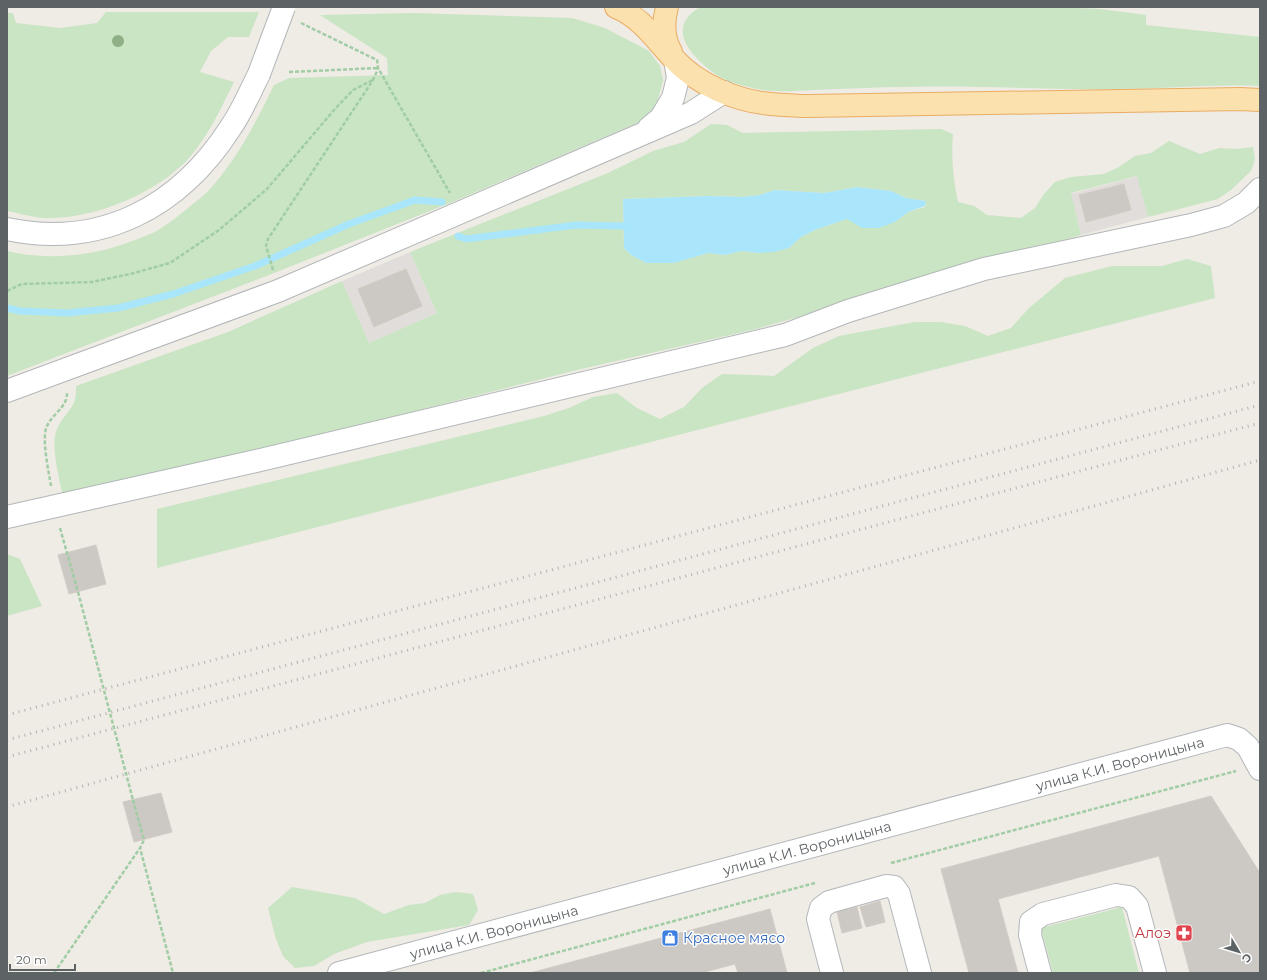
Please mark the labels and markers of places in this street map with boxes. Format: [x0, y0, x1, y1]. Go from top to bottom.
pharmacy icon: Алоэ [1174, 923, 1194, 943]
place label: Алоэ [1135, 924, 1171, 942]
shop icon: Красное мясо [660, 928, 680, 948]
place label: Красное мясо [683, 929, 785, 947]

